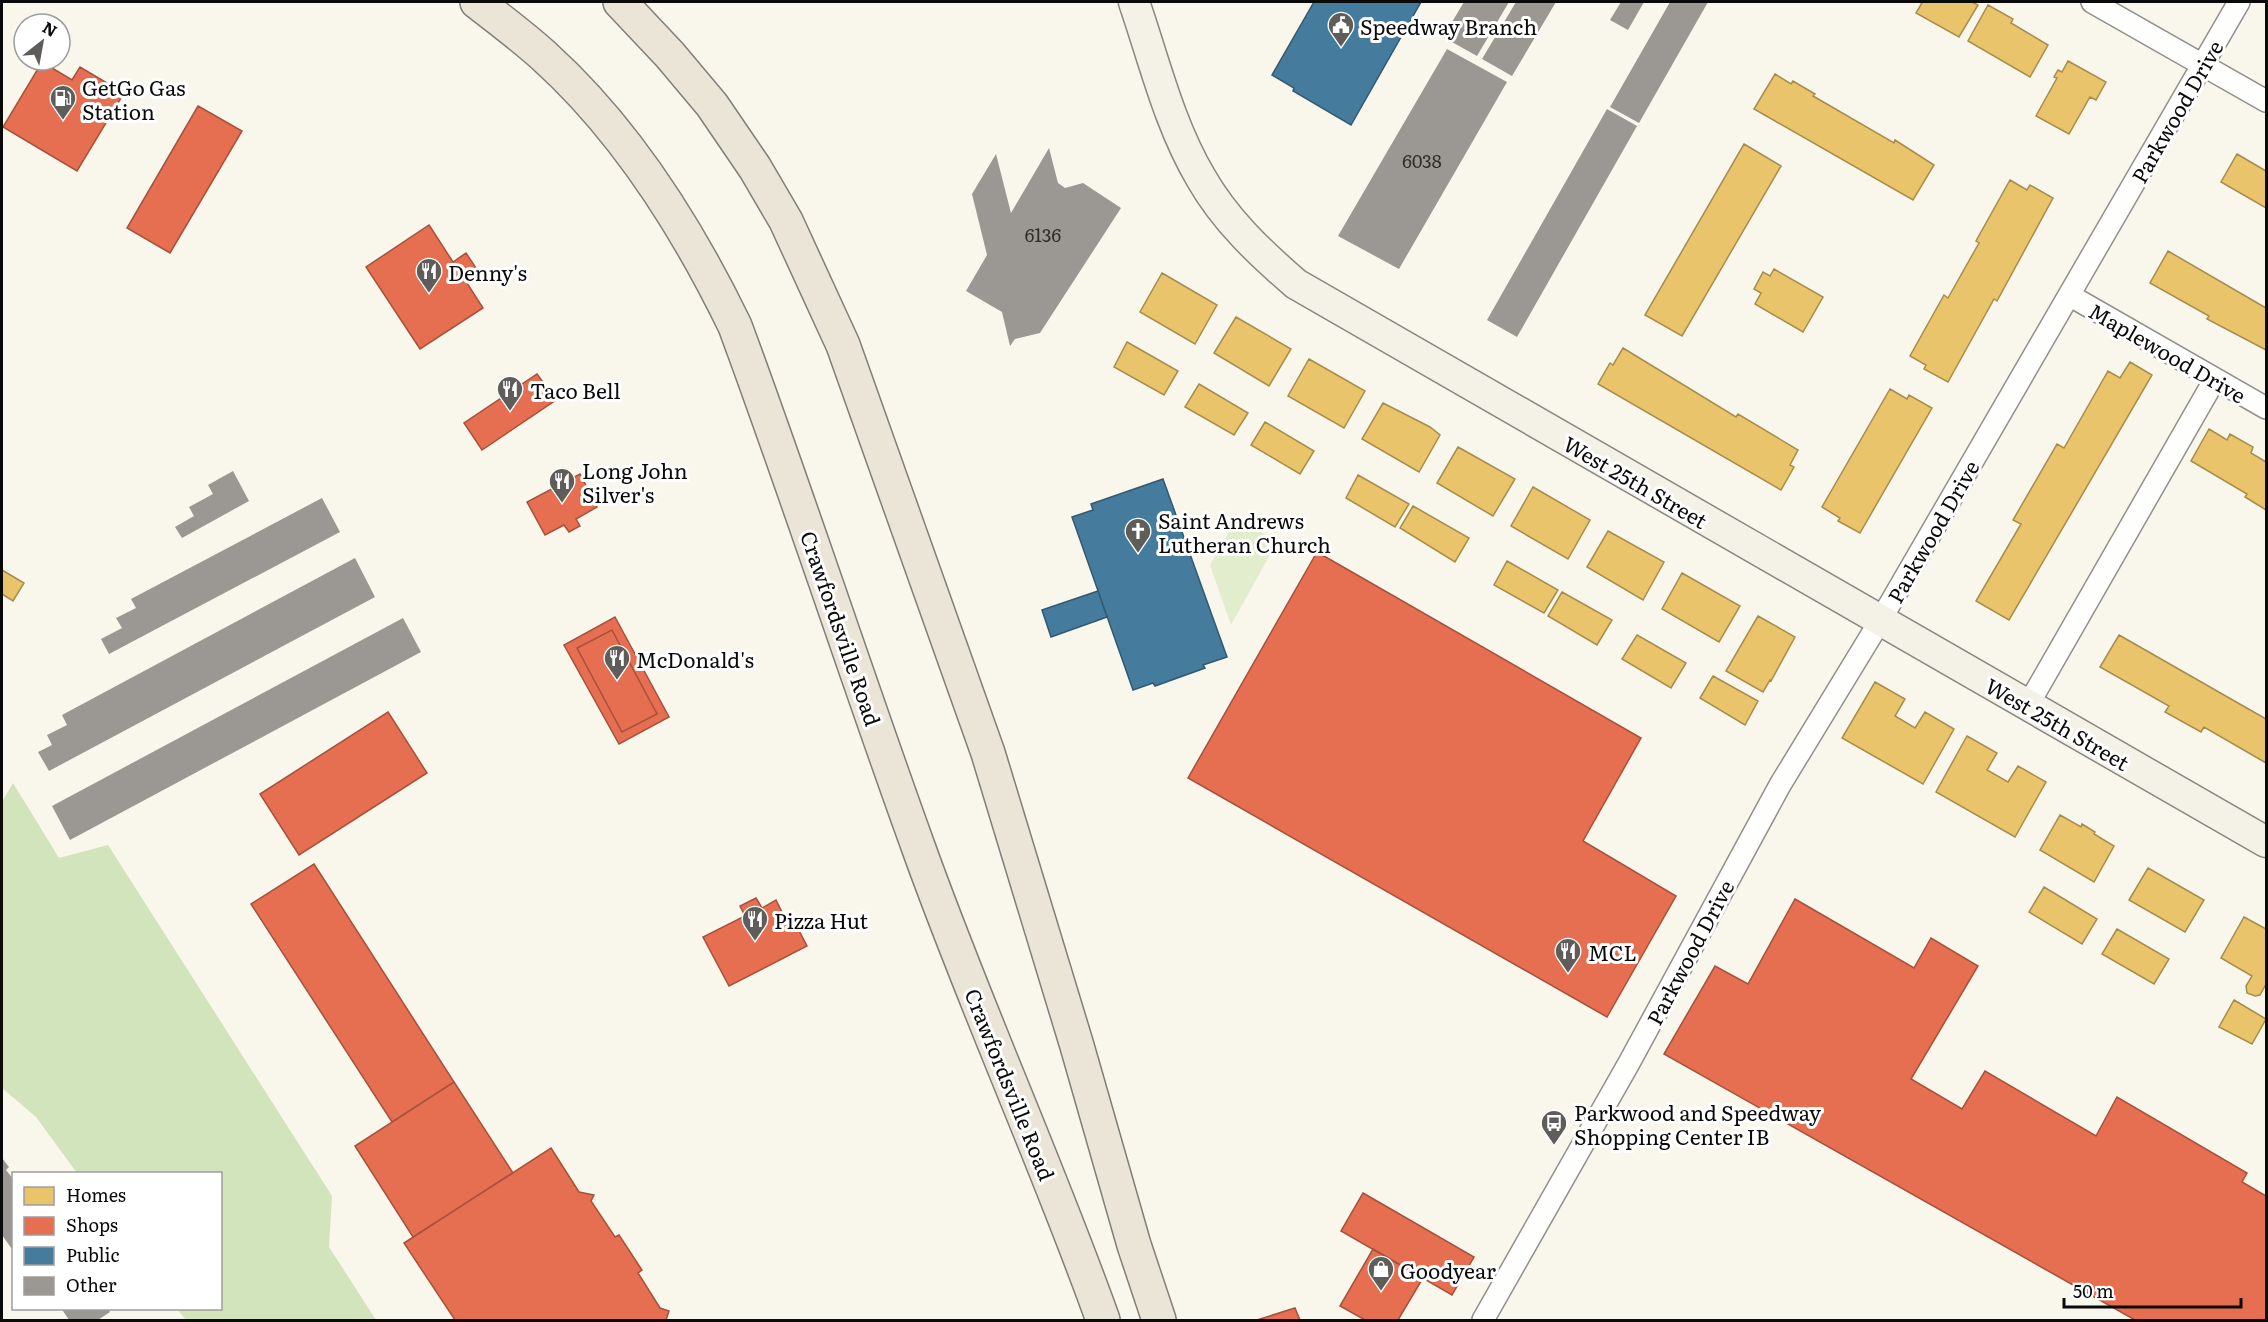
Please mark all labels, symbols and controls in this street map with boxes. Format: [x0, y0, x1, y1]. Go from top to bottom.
public building icon: Speedway Branch [1326, 10, 1356, 48]
place label: Speedway Branch [1360, 10, 1537, 41]
north arrow [12, 12, 72, 72]
text: N [38, 15, 62, 42]
street label: Parkwood Drive [2122, 34, 2230, 188]
place label: GetGo Gas Station [82, 71, 186, 126]
fuel station icon: GetGo Gas Station [48, 83, 78, 121]
house number: 6038 [1402, 147, 1442, 174]
house number: 6136 [1025, 221, 1062, 248]
restaurant icon: Denny's [414, 256, 444, 294]
place label: Denny's [448, 256, 527, 287]
street label: Maplewood Drive [2084, 294, 2252, 410]
restaurant icon: Taco Bell [495, 374, 525, 412]
place label: Taco Bell [530, 374, 621, 405]
street label: West 25th Street [1558, 427, 1714, 535]
place label: Long John Silver's [582, 454, 688, 509]
street label: Parkwood Drive [1878, 454, 1986, 608]
restaurant icon: Long John Silver's [547, 466, 577, 504]
place label: Saint Andrews Lutheran Church [1158, 504, 1331, 559]
church icon: Saint Andrews Lutheran Church [1123, 516, 1153, 554]
street label: Crawfordsville Road [794, 526, 890, 730]
restaurant icon: McDonald's [602, 643, 632, 681]
place label: McDonald's [636, 643, 754, 674]
street label: West 25th Street [1980, 669, 2136, 777]
street label: Parkwood Drive [1638, 874, 1740, 1030]
restaurant icon: Pizza Hut [740, 904, 770, 942]
place label: Pizza Hut [774, 904, 868, 935]
restaurant icon: MCL [1553, 936, 1583, 974]
place label: MCL [1588, 936, 1637, 967]
street label: Crawfordsville Road [958, 983, 1064, 1185]
place label: Parkwood and Speedway Shopping Center IB [1574, 1096, 1822, 1151]
bus stop icon: Parkwood and Speedway Shopping Center IB [1539, 1108, 1569, 1146]
legend [12, 1172, 222, 1310]
text: Homes [66, 1181, 126, 1208]
text: Shops [66, 1211, 118, 1238]
text: Public [66, 1241, 120, 1268]
shop icon: Goodyear [1366, 1254, 1396, 1292]
place label: Goodyear [1400, 1254, 1496, 1285]
text: Other [66, 1271, 117, 1298]
scale bar [2064, 1271, 2241, 1309]
text: 50 m [2073, 1277, 2114, 1304]

